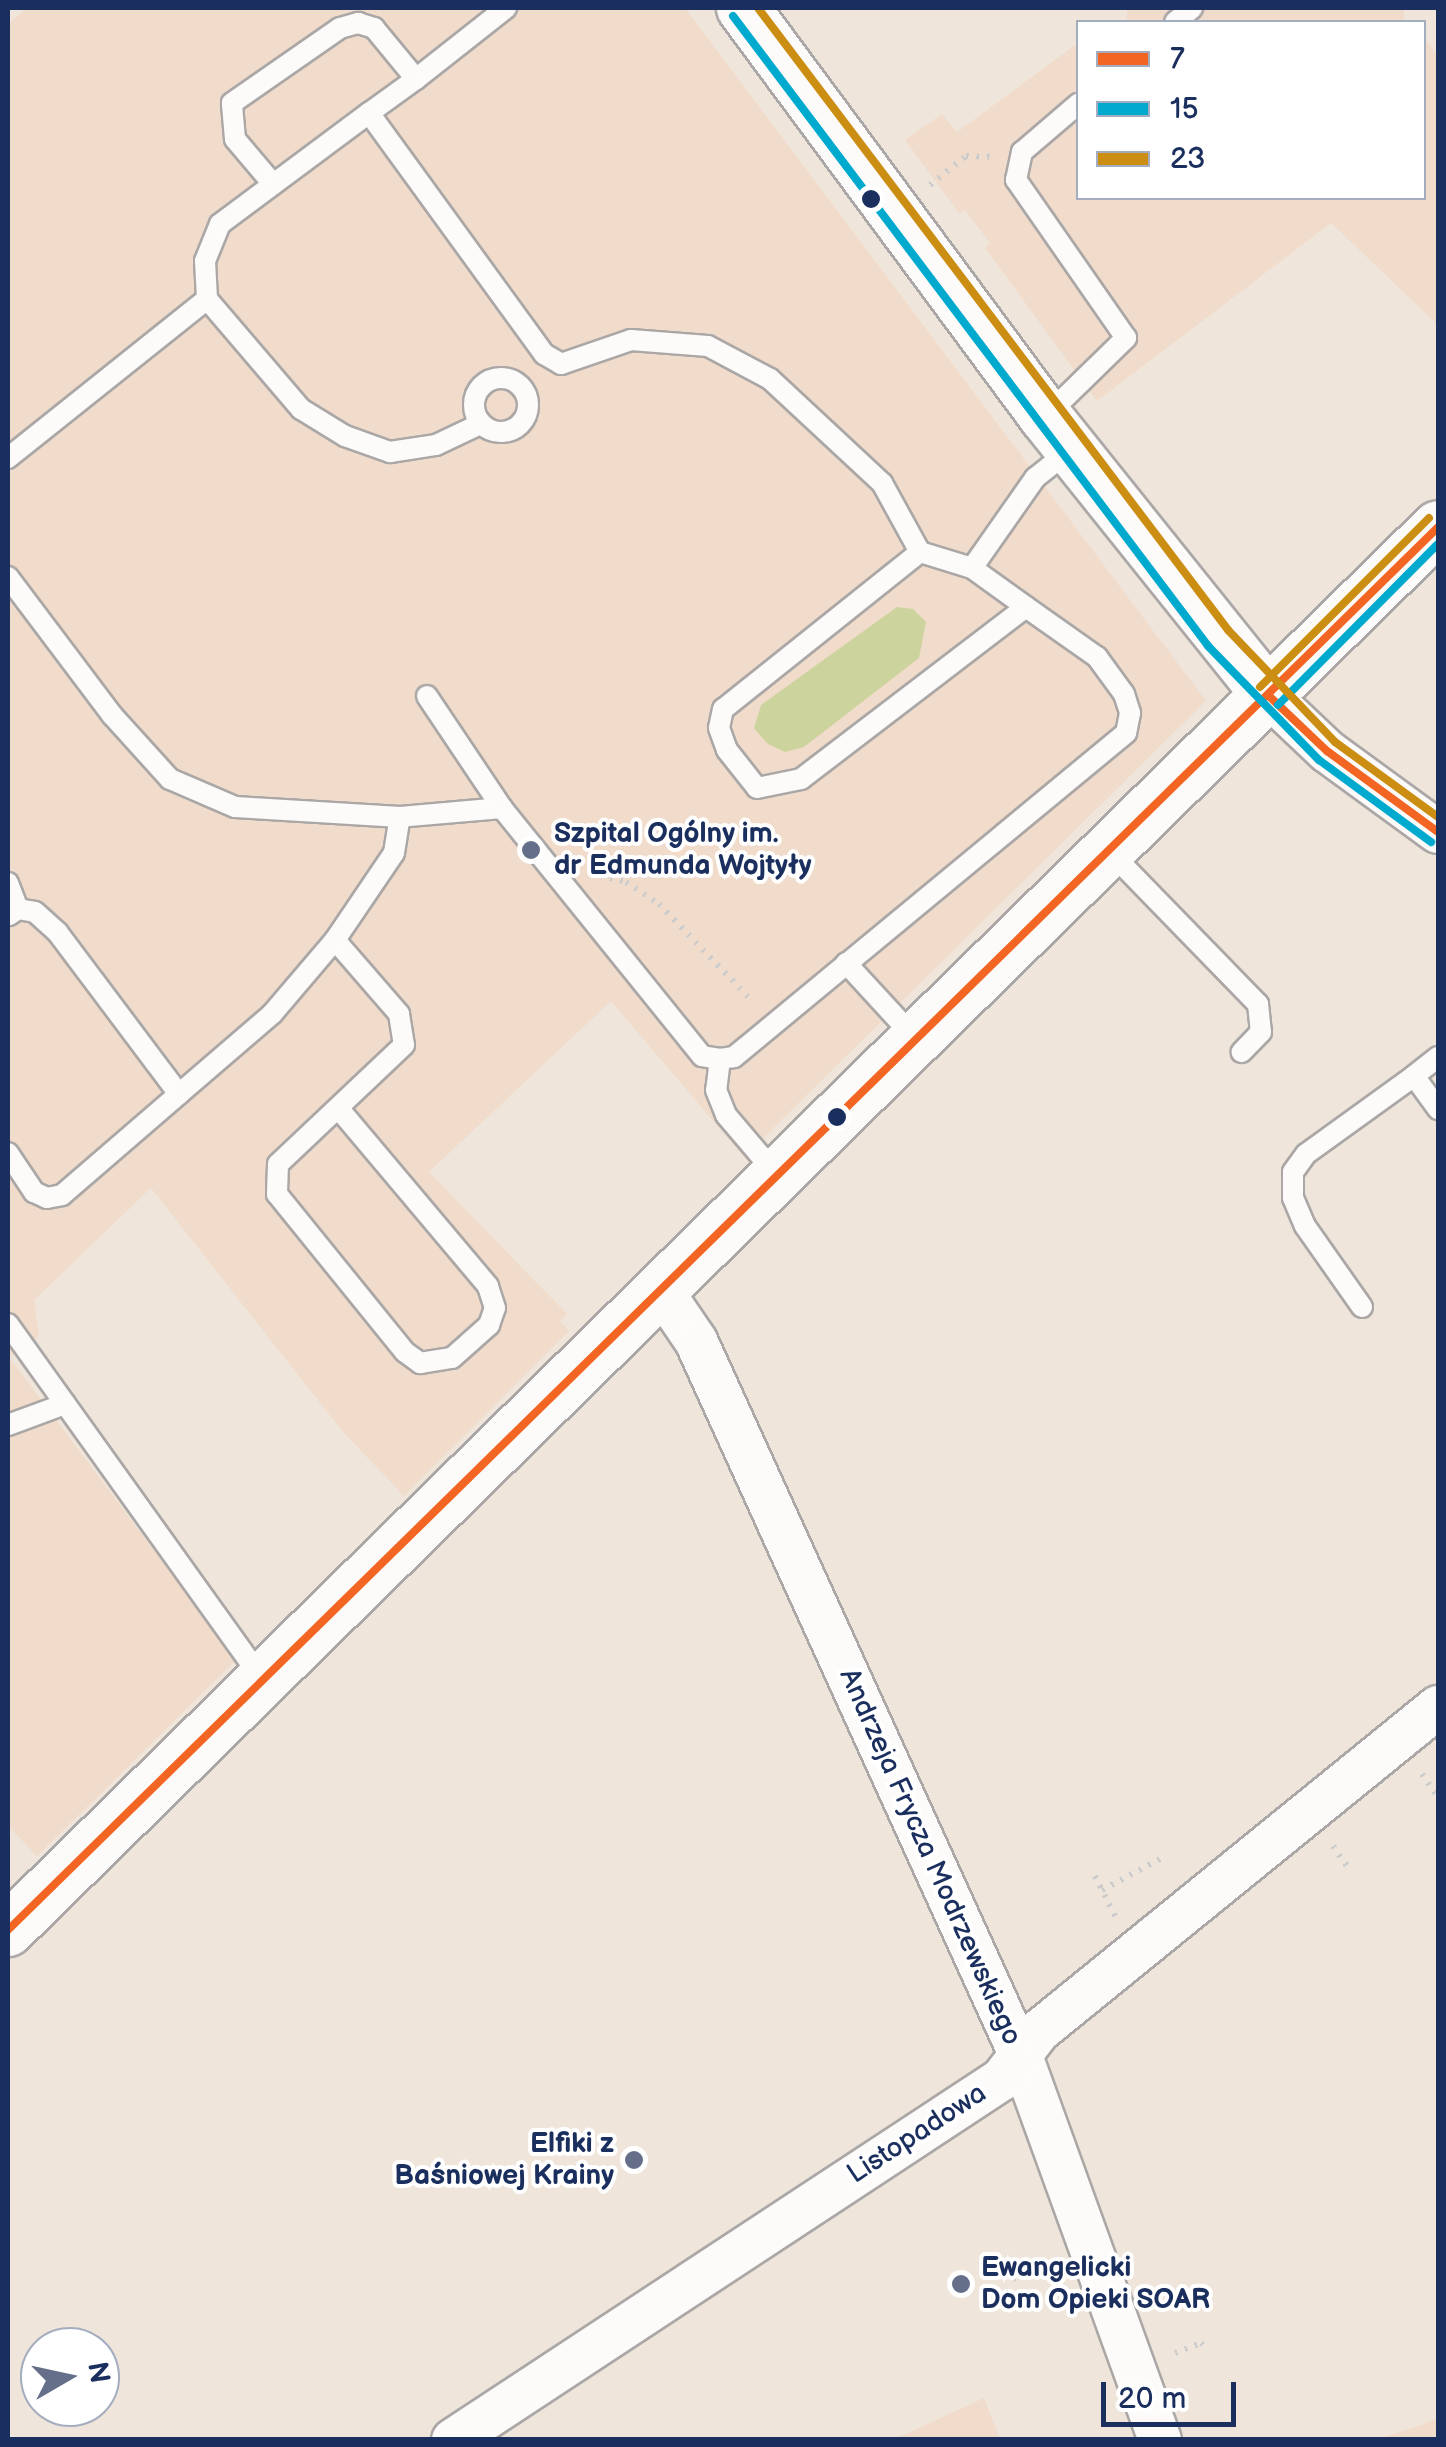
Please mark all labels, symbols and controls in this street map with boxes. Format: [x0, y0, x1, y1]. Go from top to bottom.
legend [1076, 20, 1426, 200]
text: 7 [1170, 41, 1185, 77]
text: 15 [1170, 91, 1199, 127]
text: 23 [1170, 141, 1206, 177]
unlabelled marker [861, 189, 881, 209]
place label: Szpital Ogólny im. dr Edmunda Wojtyły [554, 817, 812, 883]
marker: Szpital Ogólny im. dr Edmunda Wojtyły [518, 837, 544, 863]
unlabelled marker [827, 1107, 847, 1127]
street label: Andrzeja Frycza Modrzewskiego [832, 1664, 1028, 2050]
street label: Listopadowa [841, 2077, 993, 2191]
place label: Elfiki z Baśniowej Krainy [394, 2127, 614, 2193]
marker: Elfiki z Baśniowej Krainy [623, 2149, 645, 2171]
place label: Ewangelicki Dom Opieki SOAR [981, 2251, 1210, 2317]
marker: Ewangelicki Dom Opieki SOAR [950, 2273, 972, 2295]
north arrow [20, 2327, 120, 2427]
text: N [80, 2360, 116, 2386]
scale bar [1106, 2362, 1241, 2424]
text: 20 m [1118, 2381, 1186, 2417]

